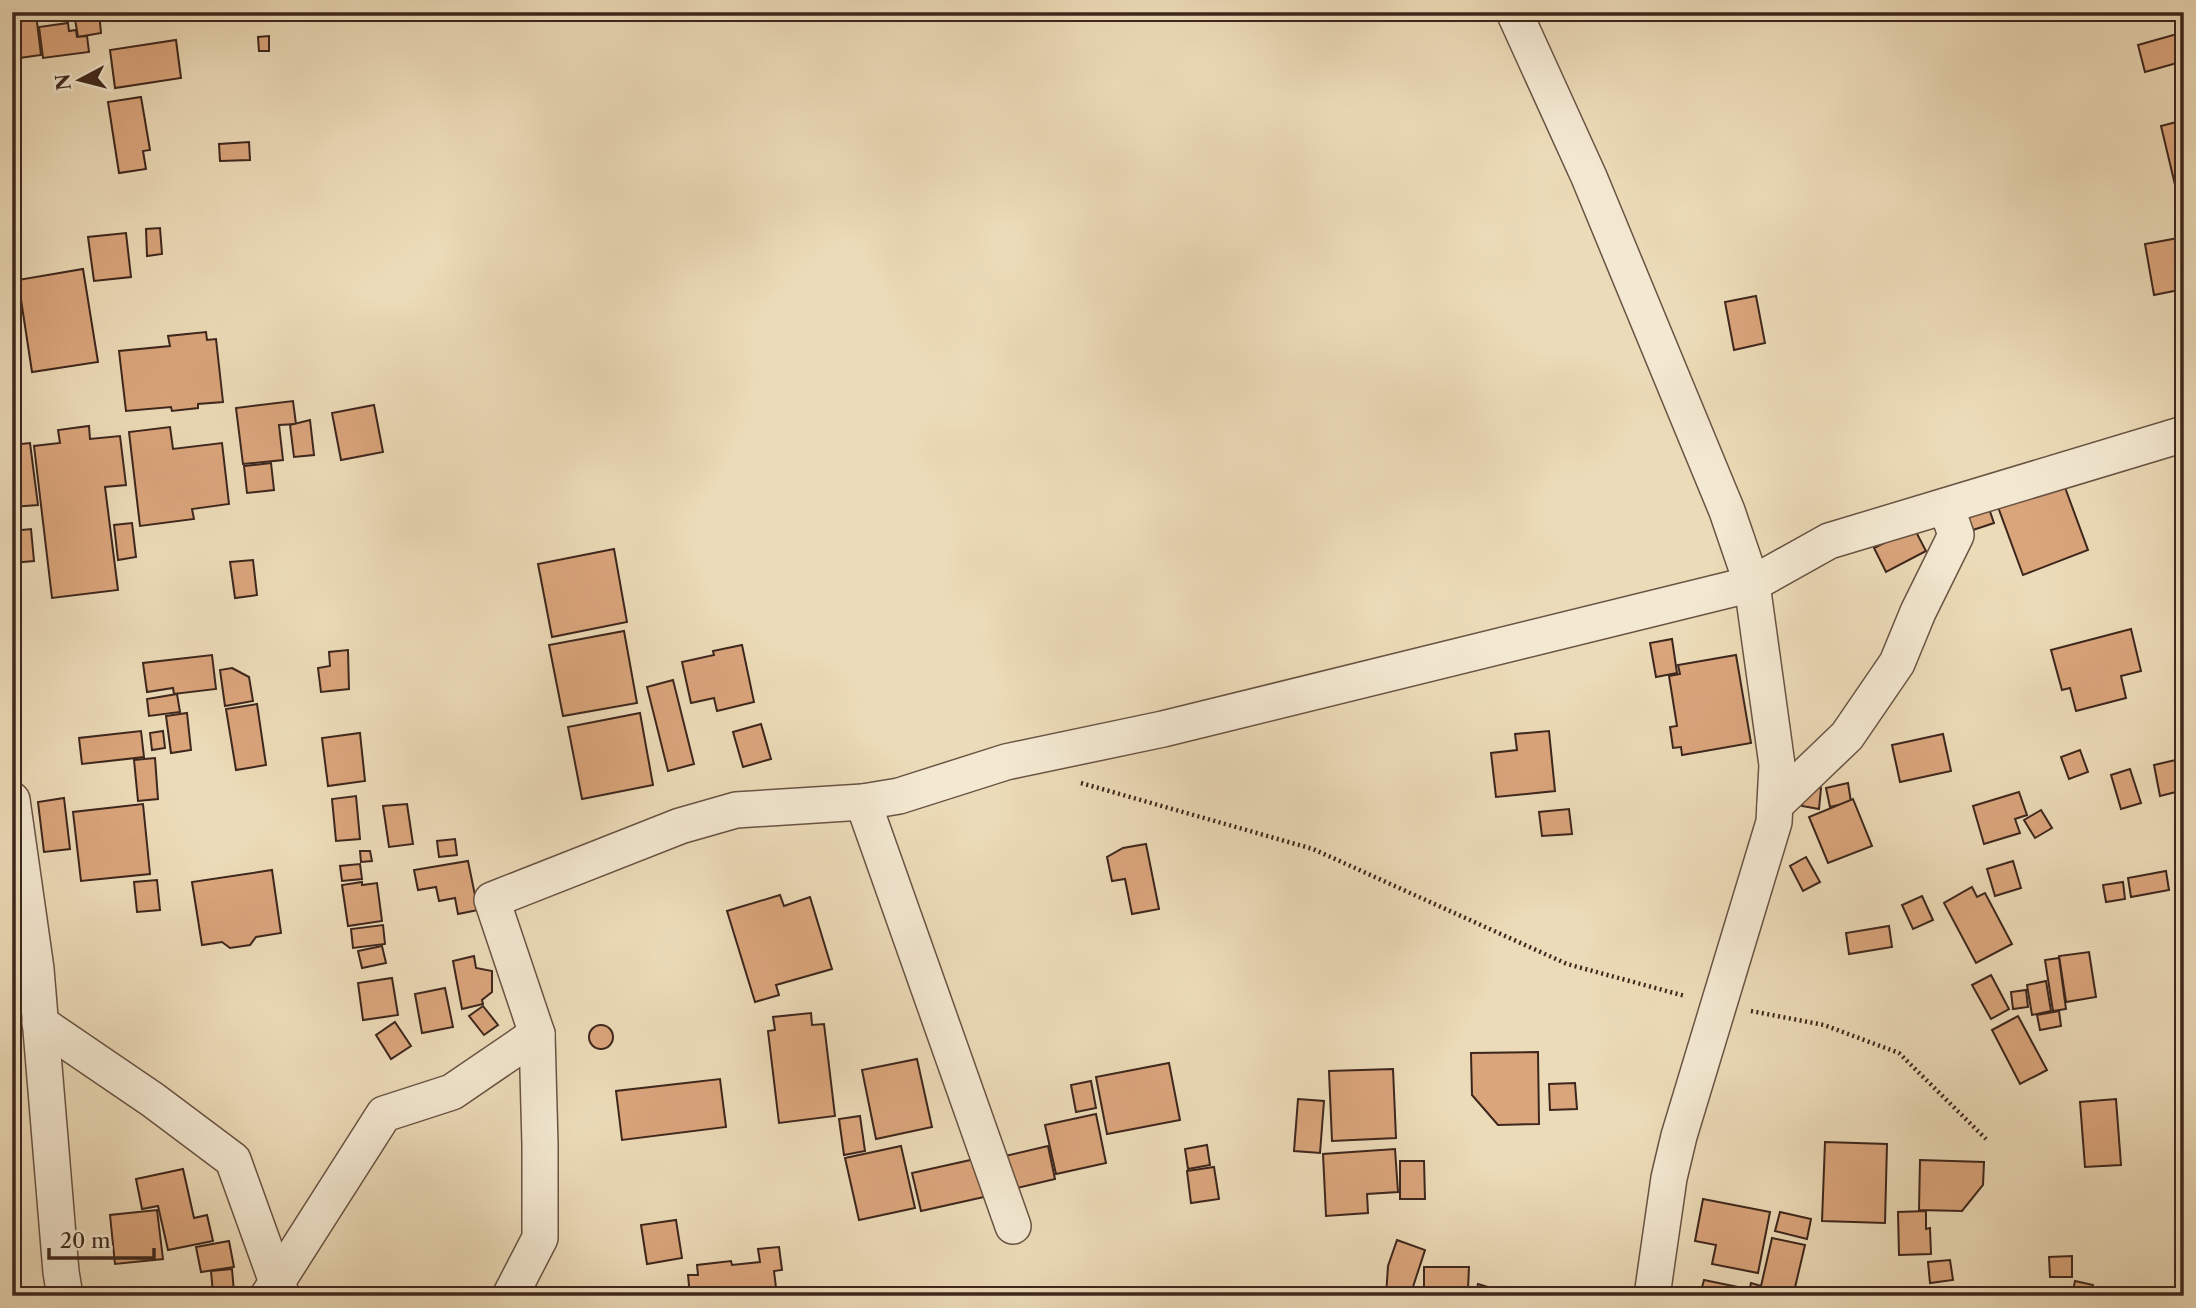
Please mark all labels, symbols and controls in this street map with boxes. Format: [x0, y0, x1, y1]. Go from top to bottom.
north arrow [46, 46, 116, 116]
text: N [51, 72, 76, 92]
scale bar [49, 1217, 154, 1261]
text: 20 m [60, 1228, 111, 1253]

